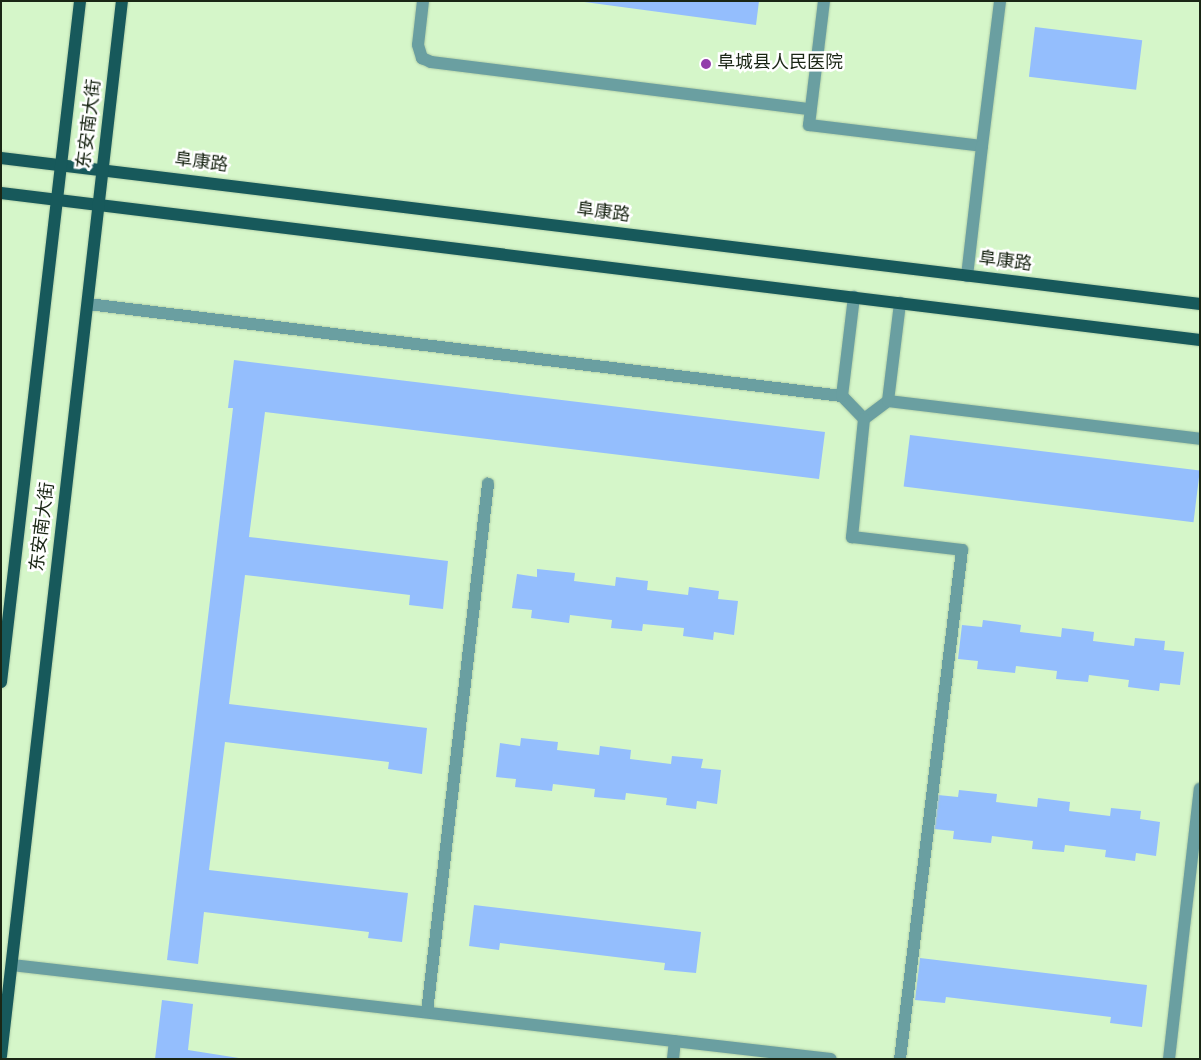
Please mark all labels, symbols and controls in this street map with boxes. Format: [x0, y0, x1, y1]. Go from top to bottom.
place label: 阜城县人民医院 [717, 53, 843, 75]
marker: 阜城县人民医院 [699, 57, 713, 71]
street label: 东安南大街 [75, 78, 107, 170]
street label: 阜康路 [173, 150, 229, 178]
street label: 阜康路 [575, 200, 631, 228]
street label: 阜康路 [977, 249, 1033, 277]
street label: 东安南大街 [28, 481, 60, 573]

